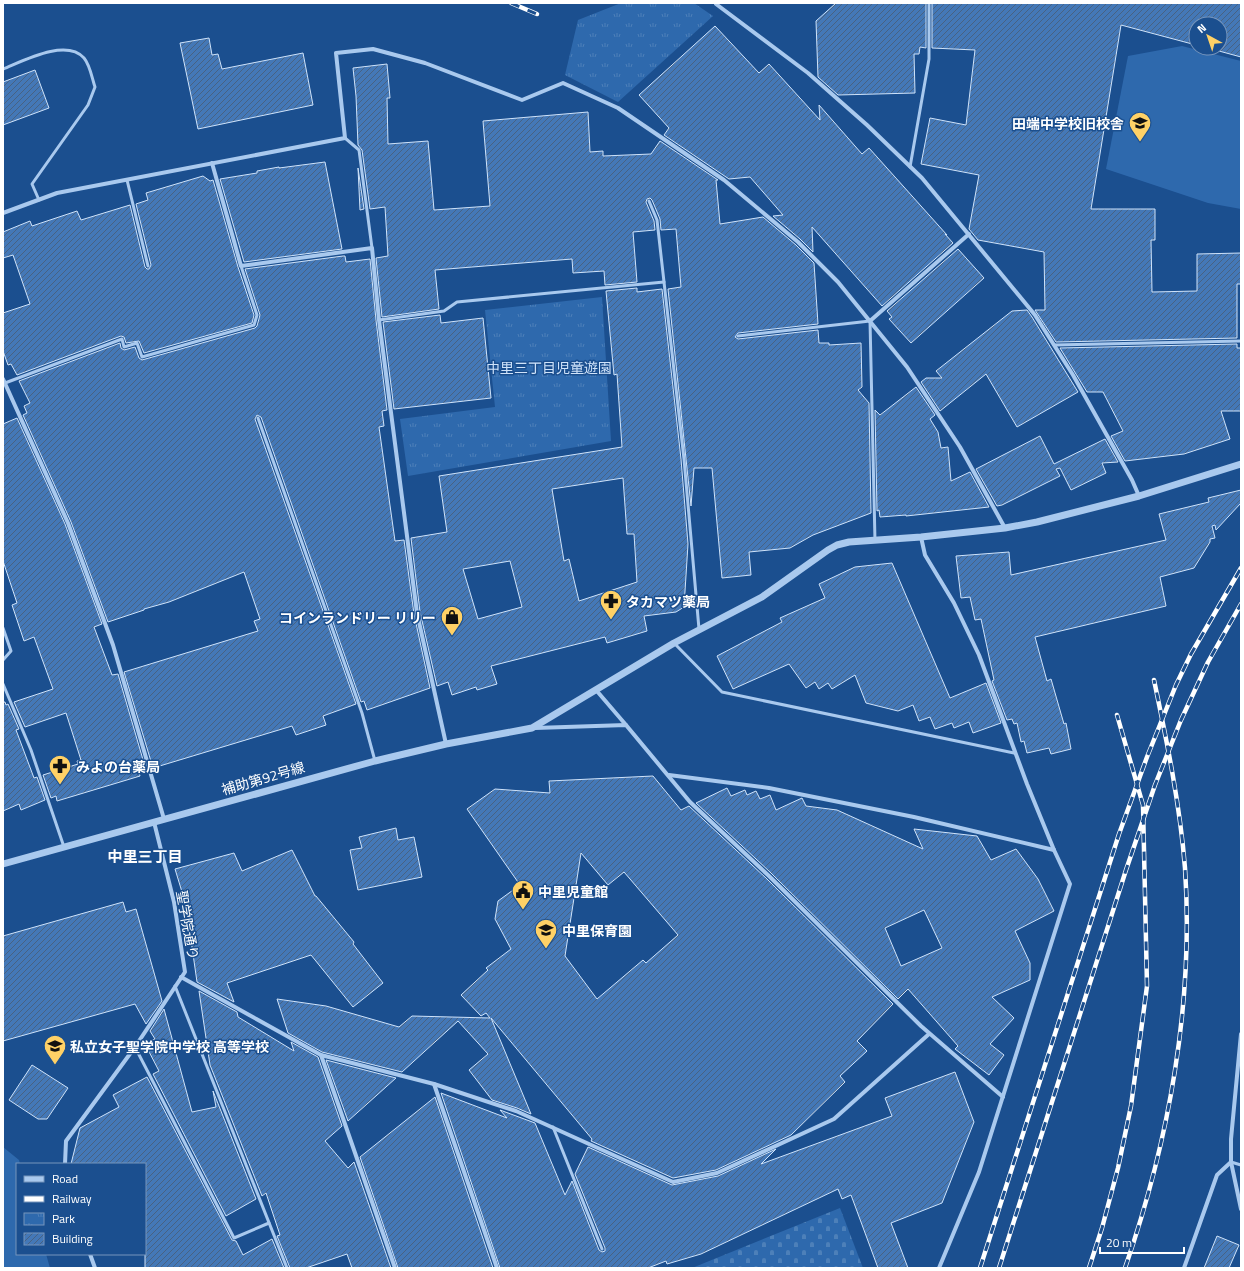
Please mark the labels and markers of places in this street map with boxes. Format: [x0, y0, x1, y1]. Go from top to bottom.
school or university icon: 田端中学校旧校舎 [1127, 110, 1153, 143]
place label: 田端中学校旧校舎 [1012, 113, 1124, 134]
pharmacy icon: タカマツ薬局 [598, 588, 624, 621]
place label: タカマツ薬局 [626, 591, 710, 612]
shop icon: コインランドリー リリー [439, 604, 465, 637]
place label: コインランドリー リリー [279, 607, 436, 628]
pharmacy icon: みよの台薬局 [47, 753, 73, 786]
place label: みよの台薬局 [76, 756, 160, 777]
public building icon: 中里児童館 [510, 878, 536, 911]
place label: 中里児童館 [538, 881, 608, 902]
school or university icon: 中里保育園 [533, 917, 559, 950]
place label: 中里保育園 [562, 920, 632, 941]
school or university icon: 私立女子聖学院中学校 高等学校 [42, 1033, 68, 1066]
place label: 私立女子聖学院中学校 高等学校 [70, 1036, 269, 1057]

